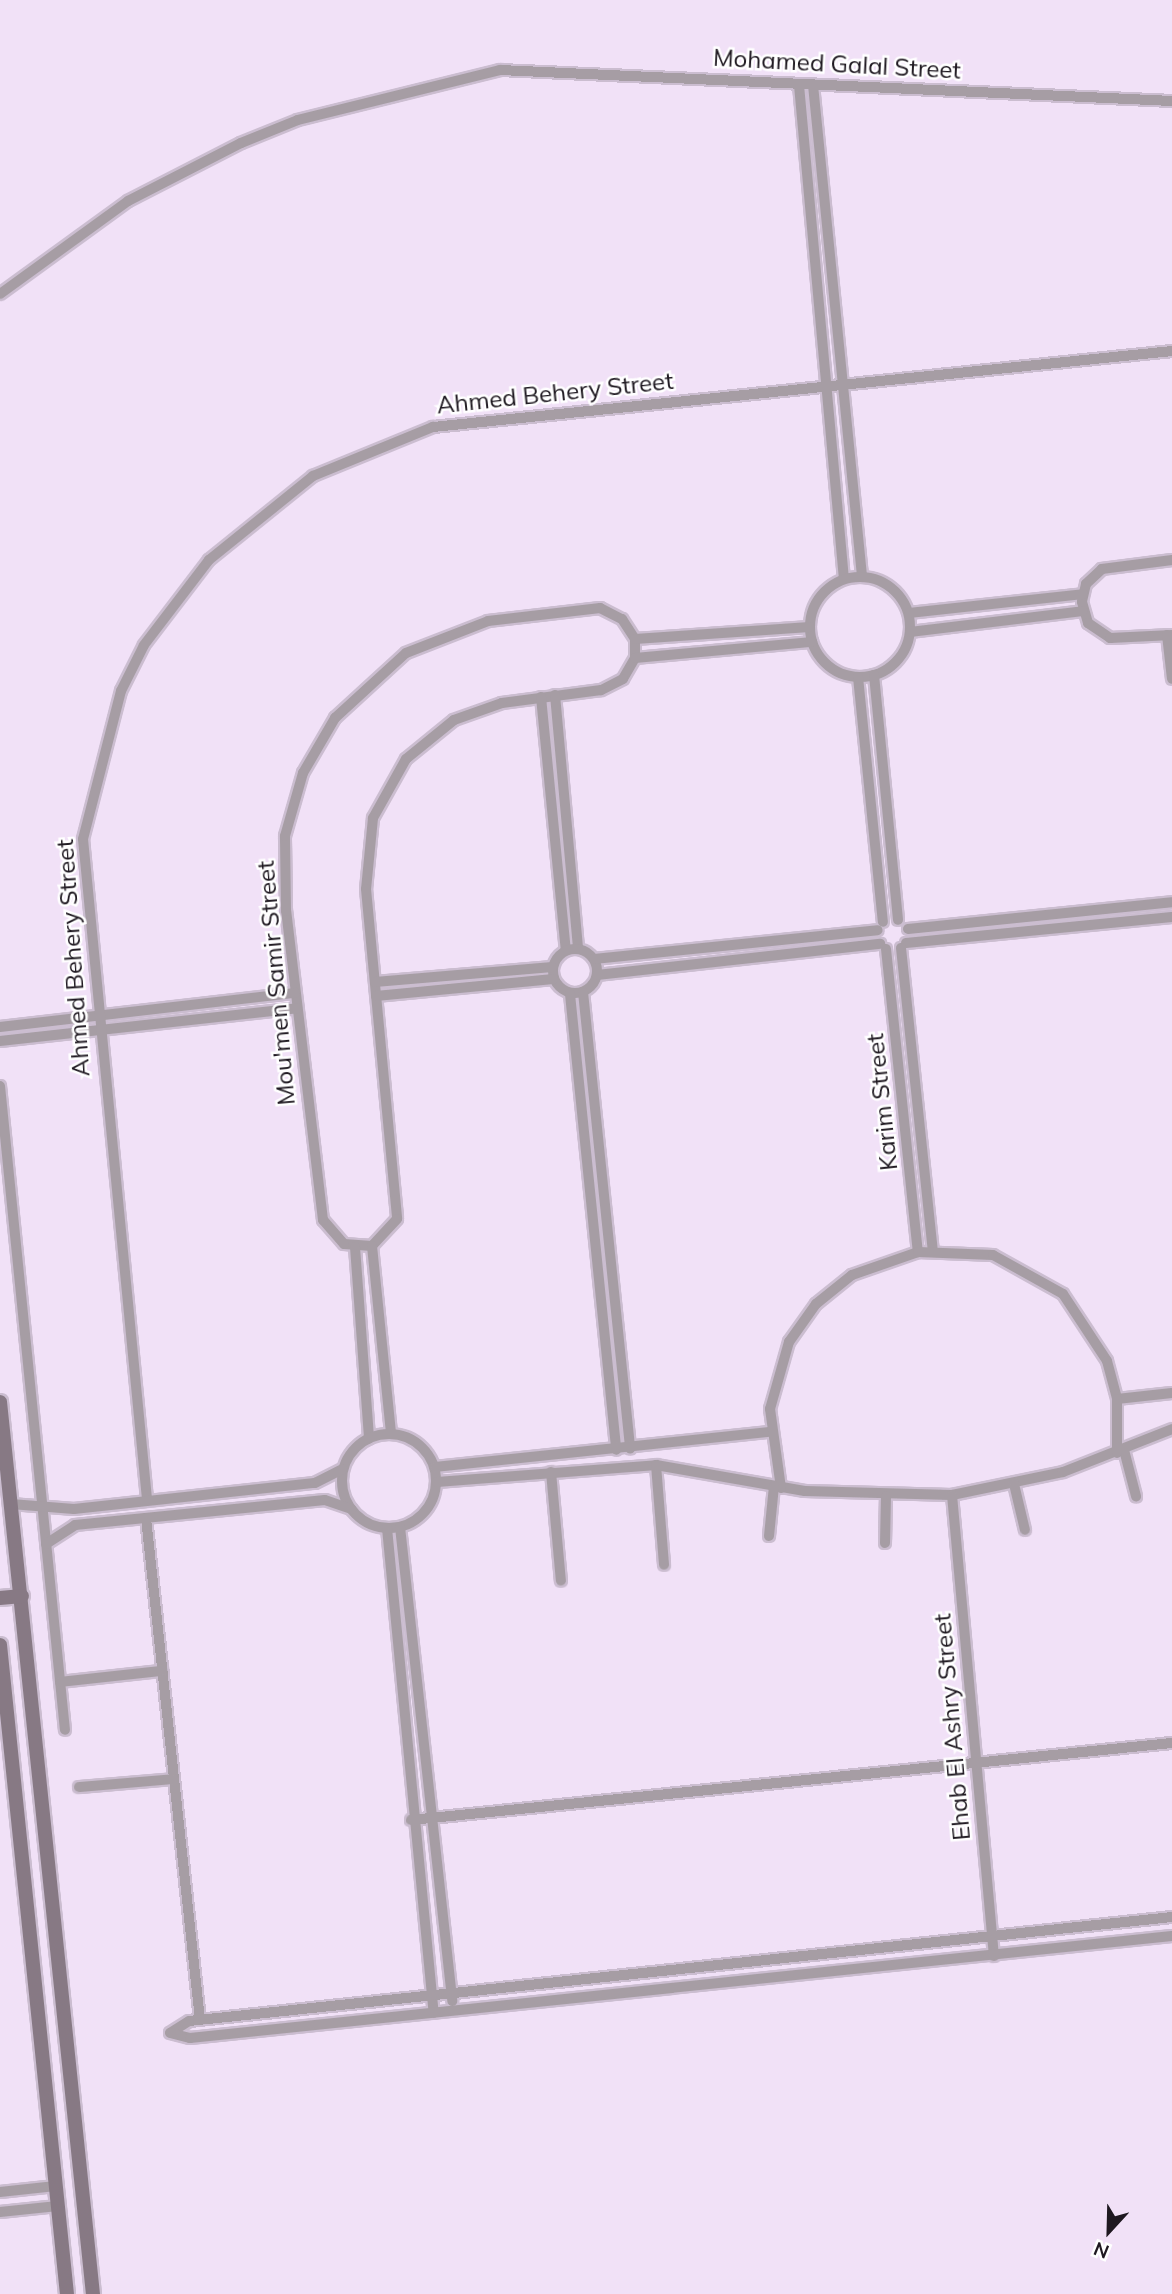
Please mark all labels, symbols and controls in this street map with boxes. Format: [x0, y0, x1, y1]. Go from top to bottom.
street label: Mohamed Galal Street [712, 43, 962, 85]
street label: Ahmed Behery Street [435, 366, 675, 420]
street label: Ahmed Behery Street [50, 838, 96, 1078]
street label: Mou'men Samir Street [251, 860, 301, 1106]
street label: Karim Street [860, 1032, 904, 1172]
street label: Ehab El Ashry Street [928, 1612, 976, 1842]
north arrow [1074, 2196, 1144, 2266]
text: N [1090, 2237, 1112, 2264]

